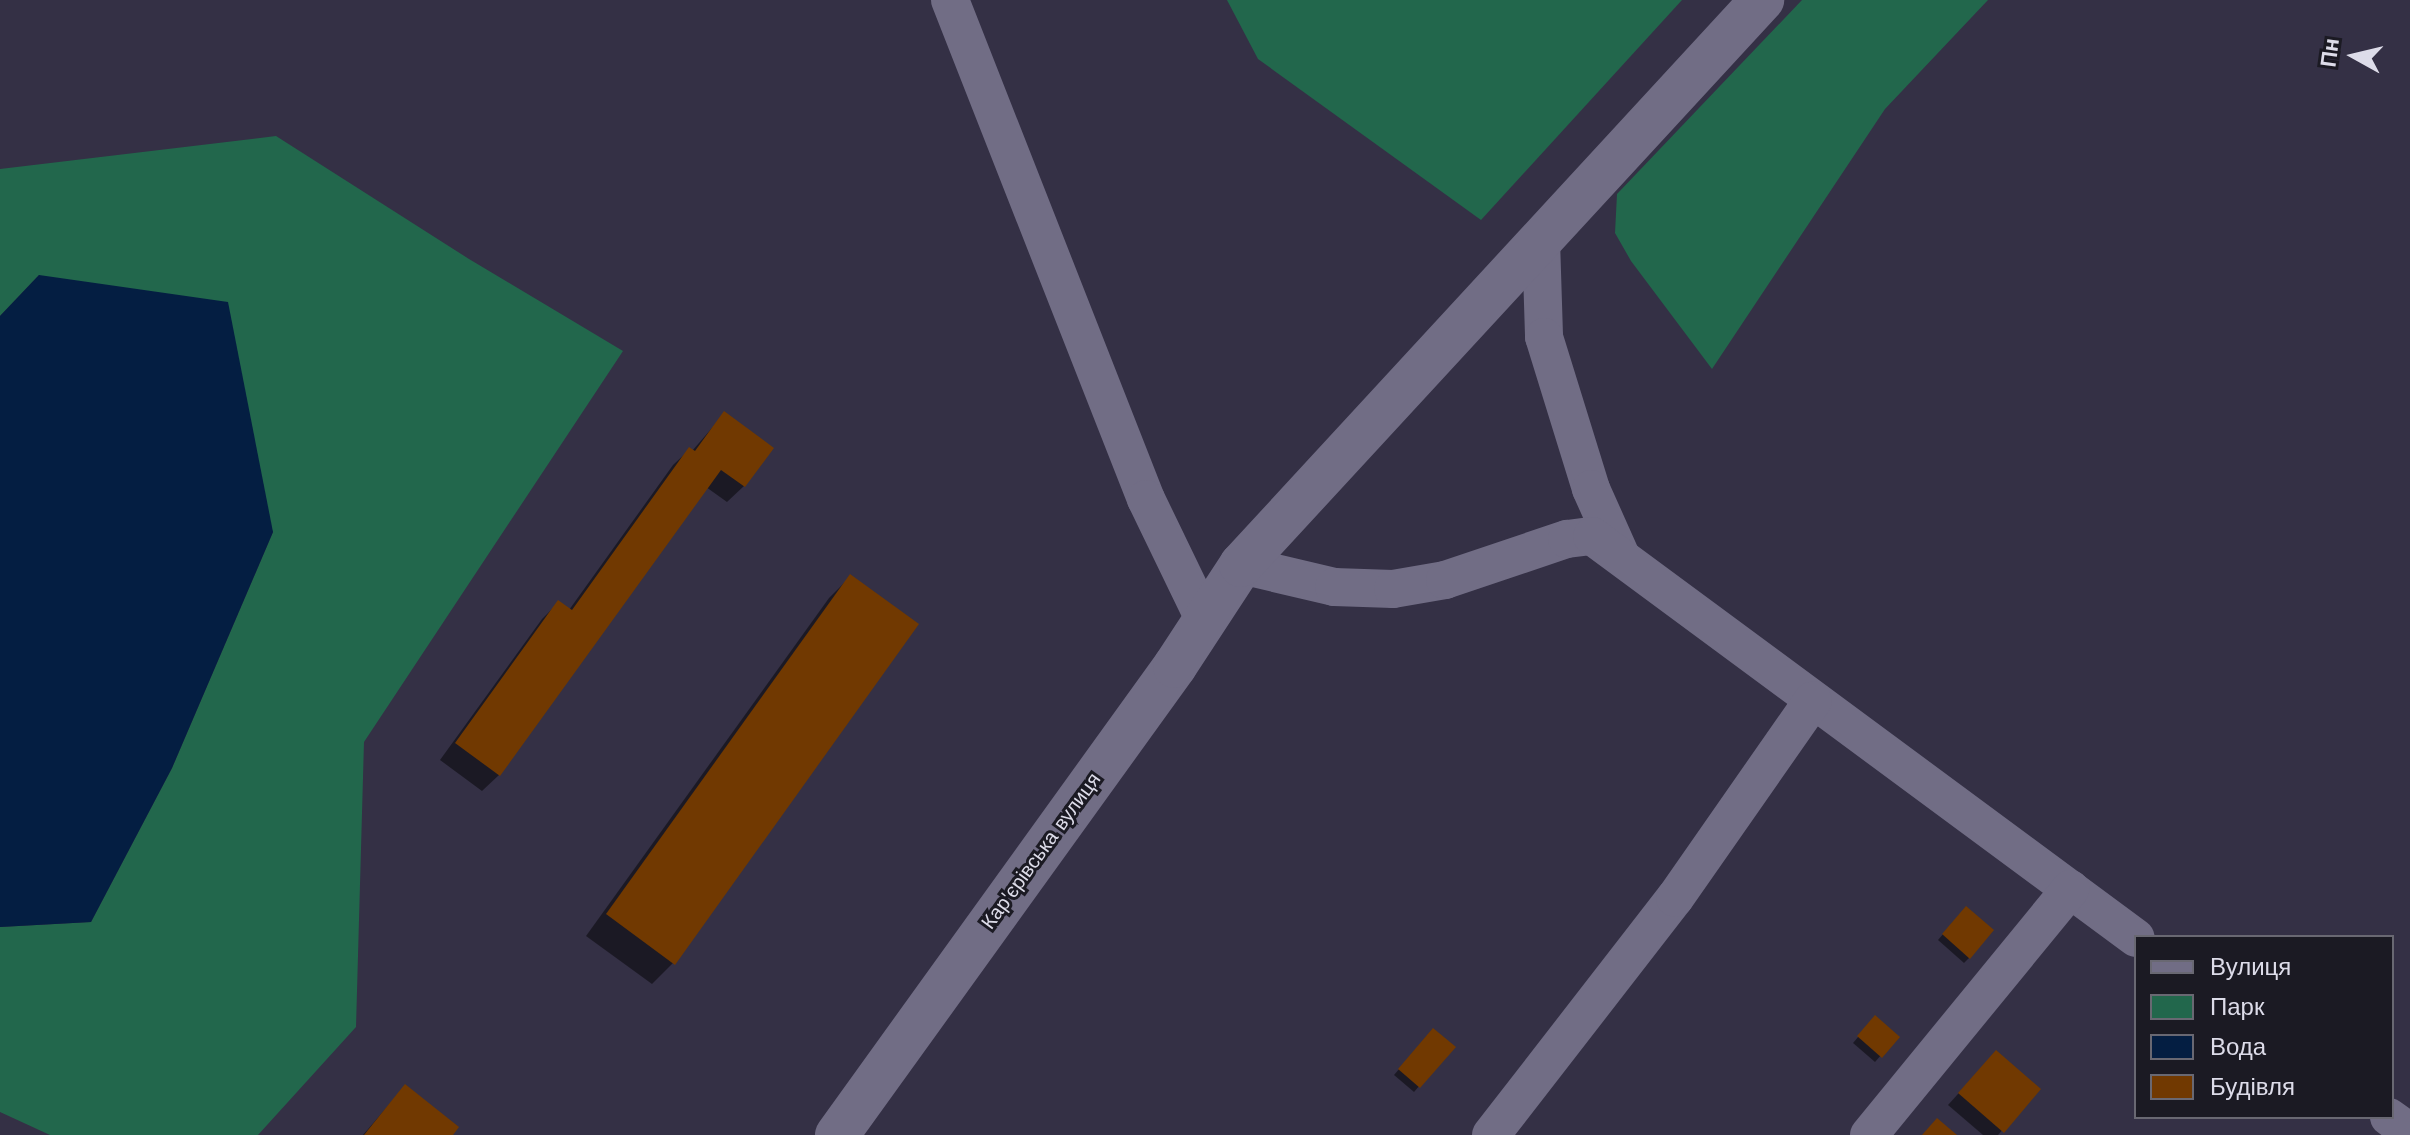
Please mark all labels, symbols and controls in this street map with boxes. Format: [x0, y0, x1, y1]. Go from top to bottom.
north arrow [2314, 16, 2394, 96]
text: Пн [2315, 36, 2344, 69]
street label: Кар'єрівська вулиця [976, 768, 1106, 934]
legend [2134, 935, 2394, 1119]
text: Вулиця [2210, 953, 2291, 981]
text: Парк [2210, 993, 2264, 1021]
text: Вода [2210, 1033, 2266, 1061]
text: Будівля [2210, 1073, 2295, 1101]

